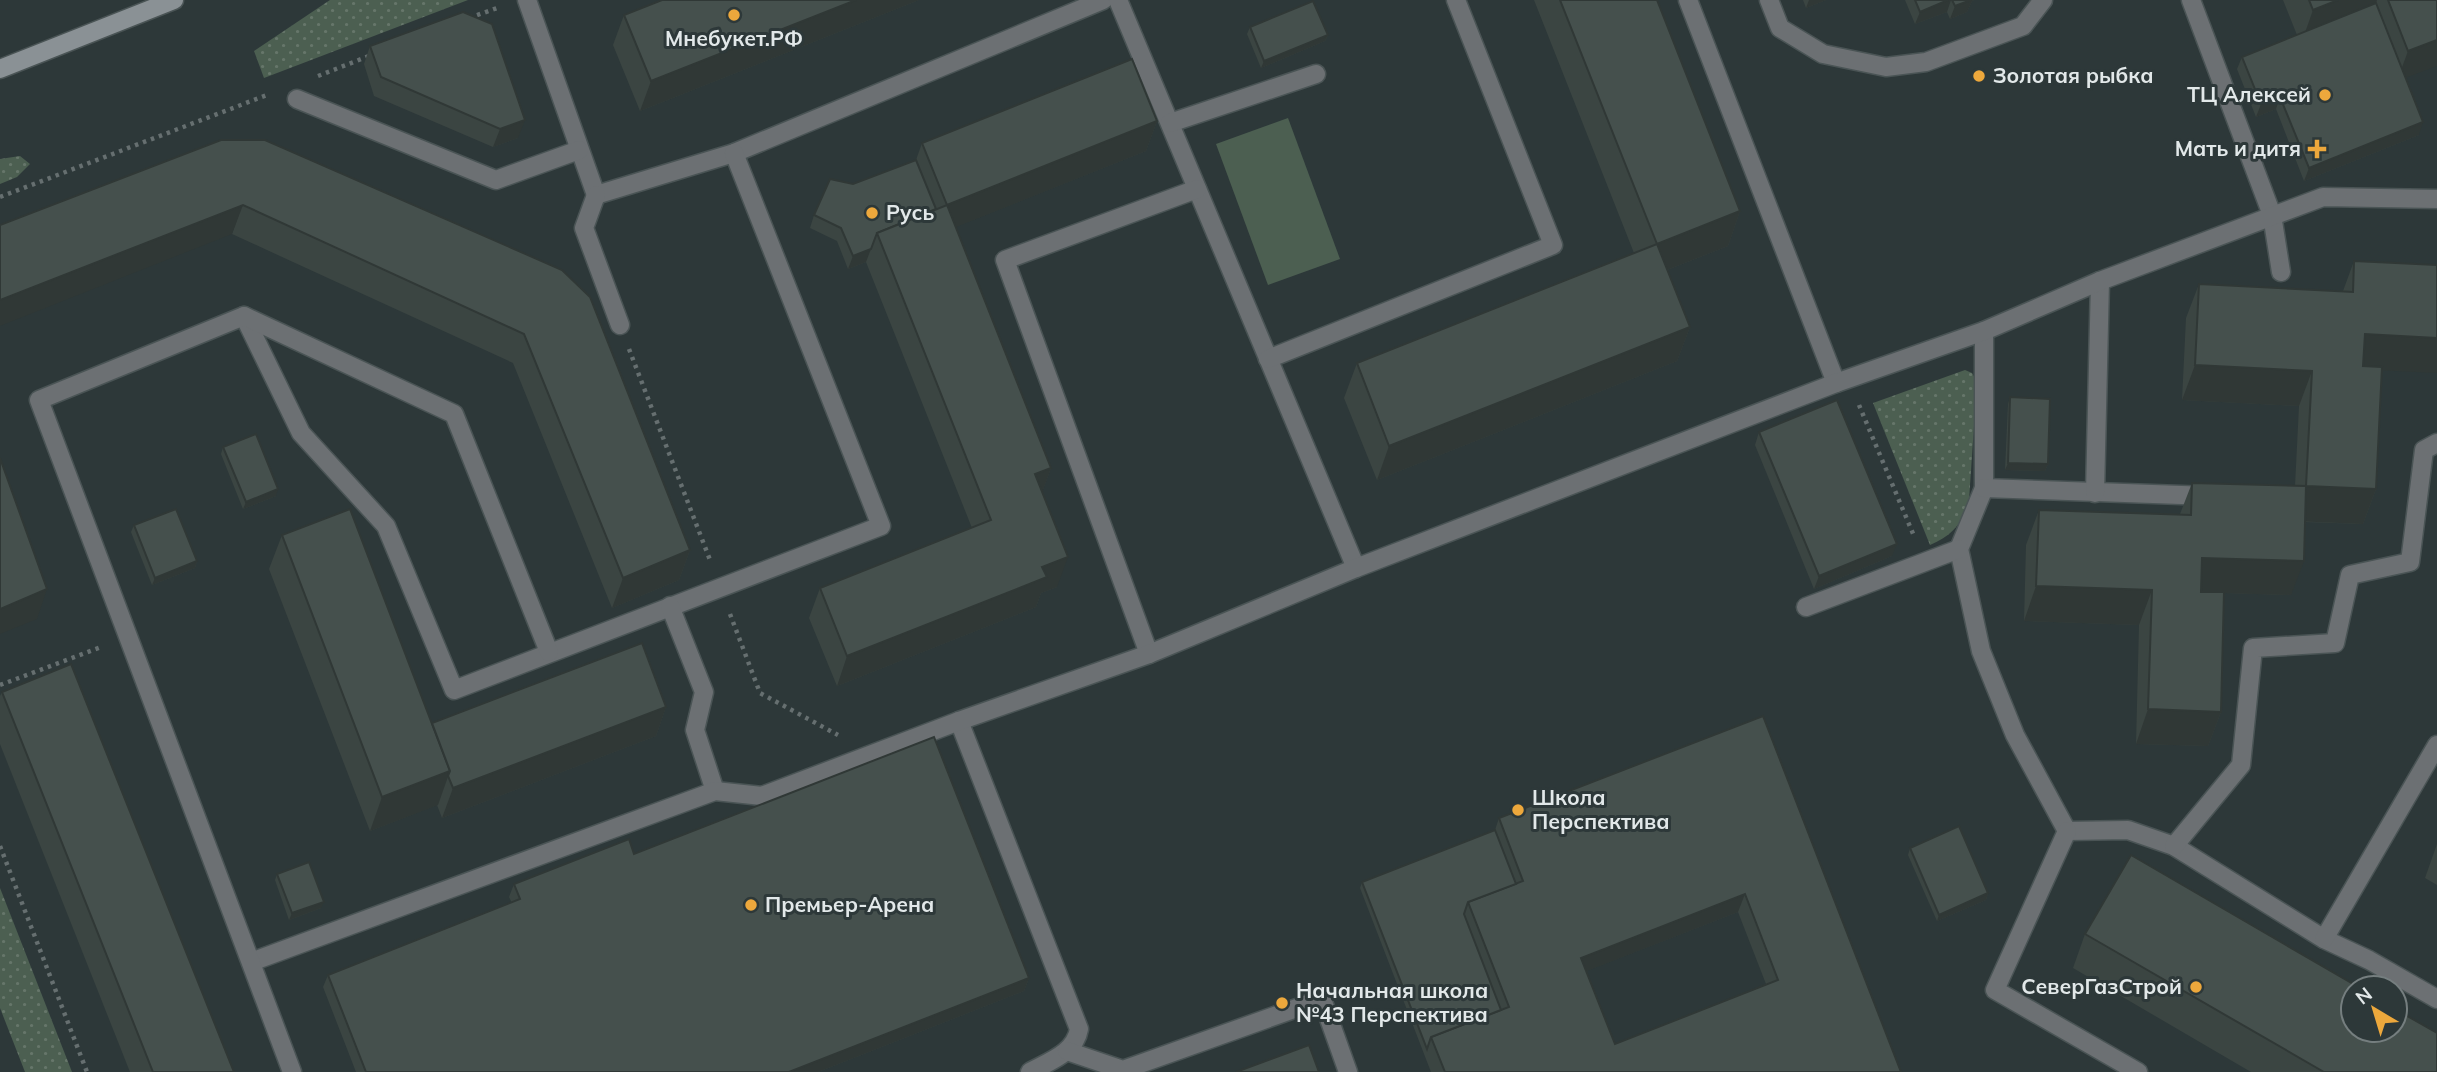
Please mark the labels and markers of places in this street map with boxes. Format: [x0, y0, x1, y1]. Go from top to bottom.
marker: Мнебукет.РФ [726, 7, 742, 23]
place label: Мнебукет.РФ [665, 25, 803, 51]
place label: Золотая рыбка [1993, 62, 2154, 88]
marker: Золотая рыбка [1971, 68, 1987, 84]
place label: ТЦ Алексей [2187, 81, 2311, 107]
marker: ТЦ Алексей [2317, 87, 2333, 103]
place label: Мать и дитя [2175, 135, 2301, 161]
marker: Мать и дитя [2307, 139, 2327, 159]
place label: Русь [886, 199, 934, 225]
marker: Русь [864, 205, 880, 221]
place label: Школа Перспектива [1532, 784, 1669, 834]
marker: Школа Перспектива [1510, 802, 1526, 818]
place label: Премьер-Арена [765, 891, 934, 917]
marker: Премьер-Арена [743, 897, 759, 913]
place label: СеверГазСтрой [2021, 973, 2182, 999]
place label: Начальная школа №43 Перспектива [1296, 977, 1488, 1027]
marker: СеверГазСтрой [2188, 979, 2204, 995]
marker: Начальная школа №43 Перспектива [1274, 995, 1290, 1011]

